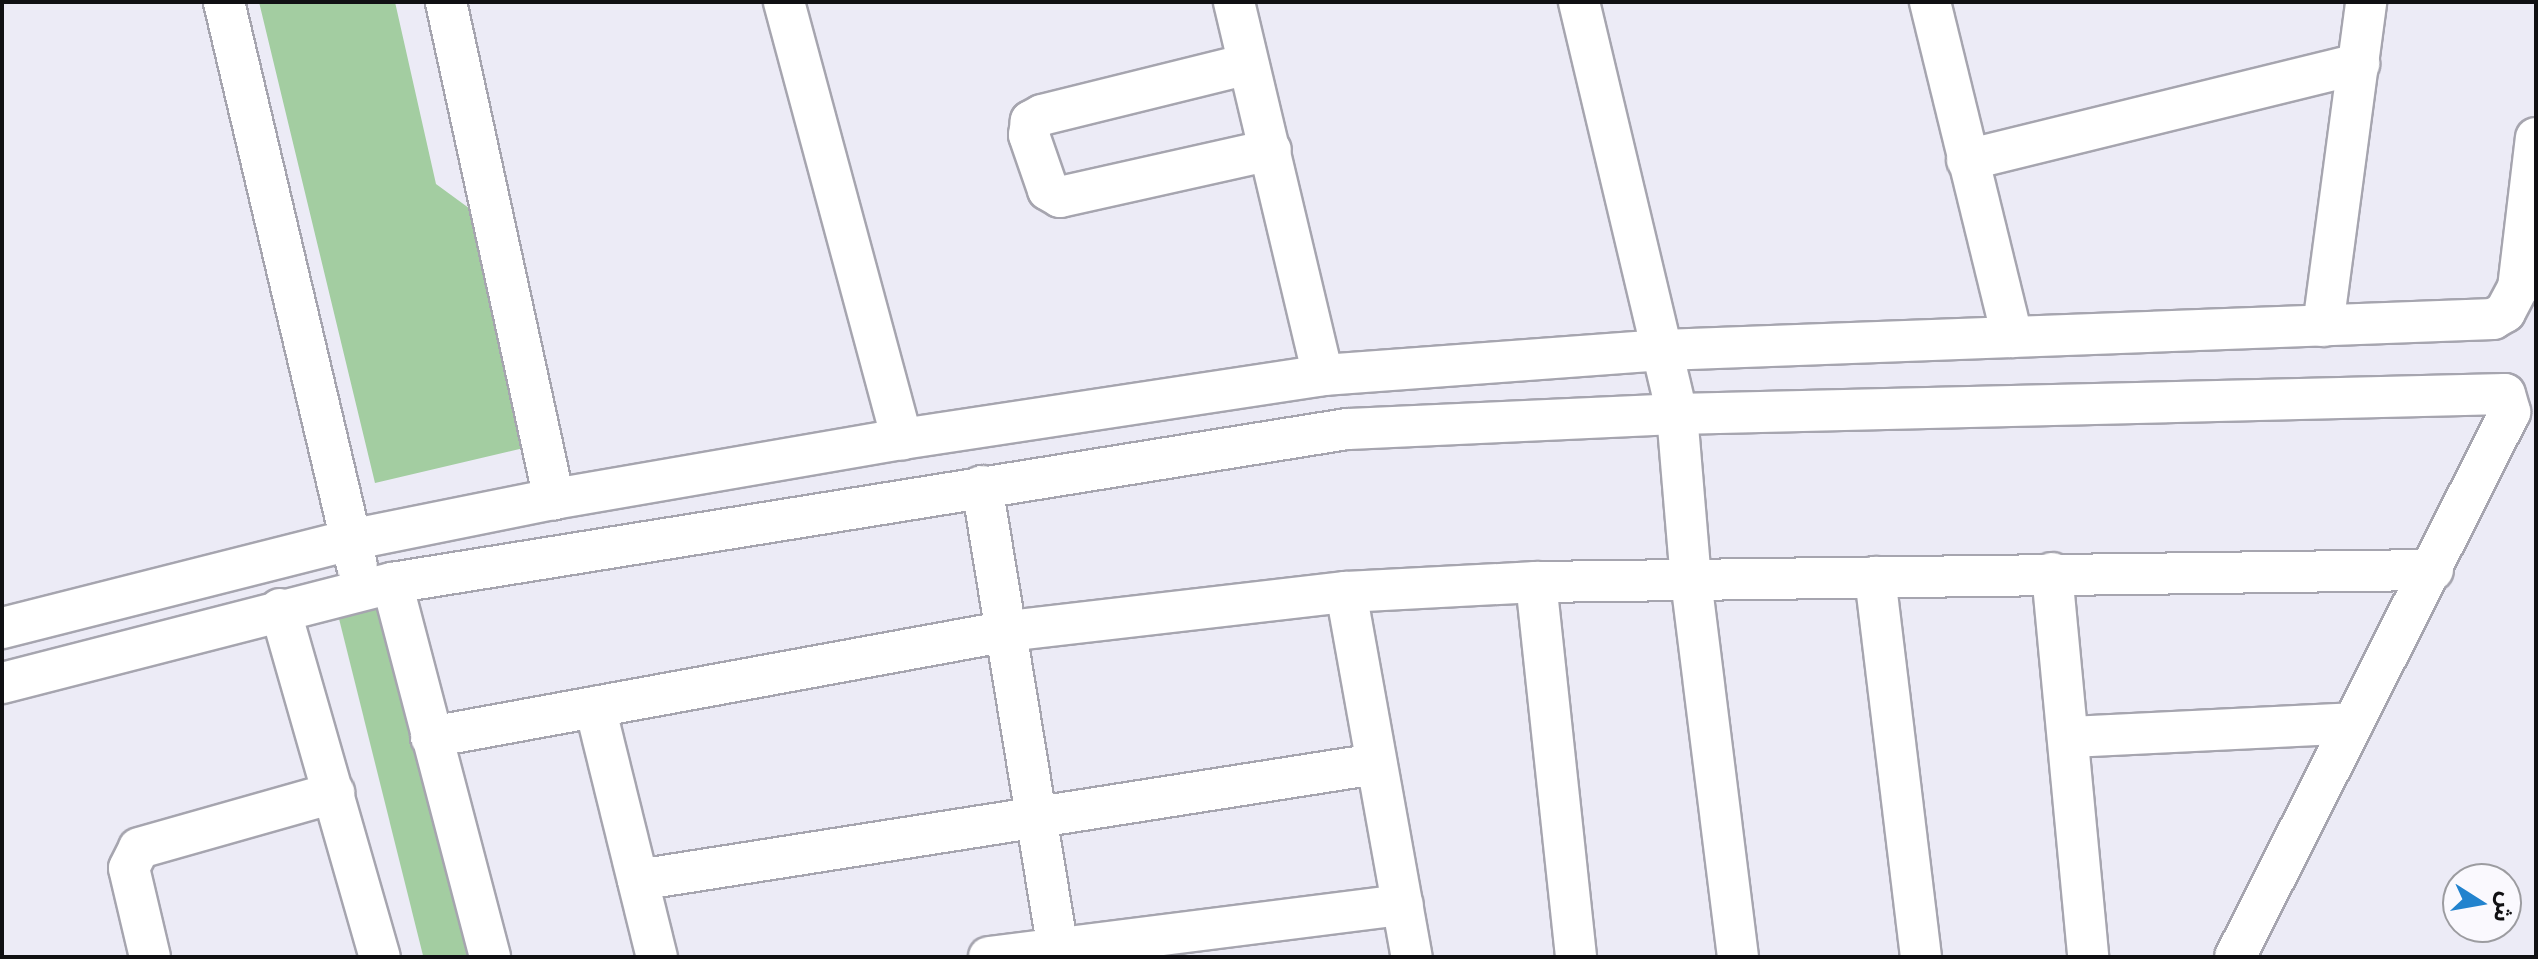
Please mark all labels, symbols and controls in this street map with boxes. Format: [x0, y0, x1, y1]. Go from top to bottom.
north arrow [2442, 863, 2522, 943]
text: ش [2490, 890, 2517, 924]

